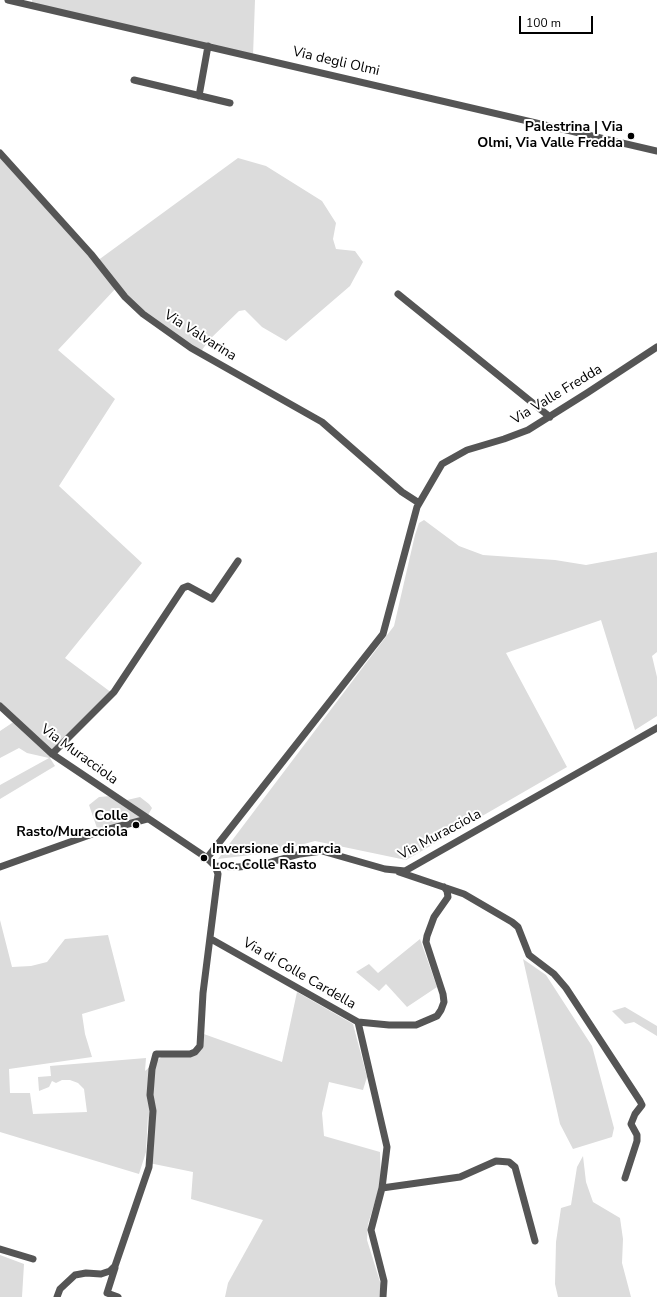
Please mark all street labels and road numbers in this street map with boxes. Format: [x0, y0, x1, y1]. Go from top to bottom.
street label: Via degli Olmi [291, 44, 381, 80]
street label: Via Valvarina [161, 307, 239, 365]
street label: Via Valle Fredda [508, 361, 606, 429]
street label: Via Muracciola [37, 721, 121, 789]
street label: Via Muracciola [396, 806, 484, 864]
street label: Via di Colle Cardella [239, 935, 359, 1013]

